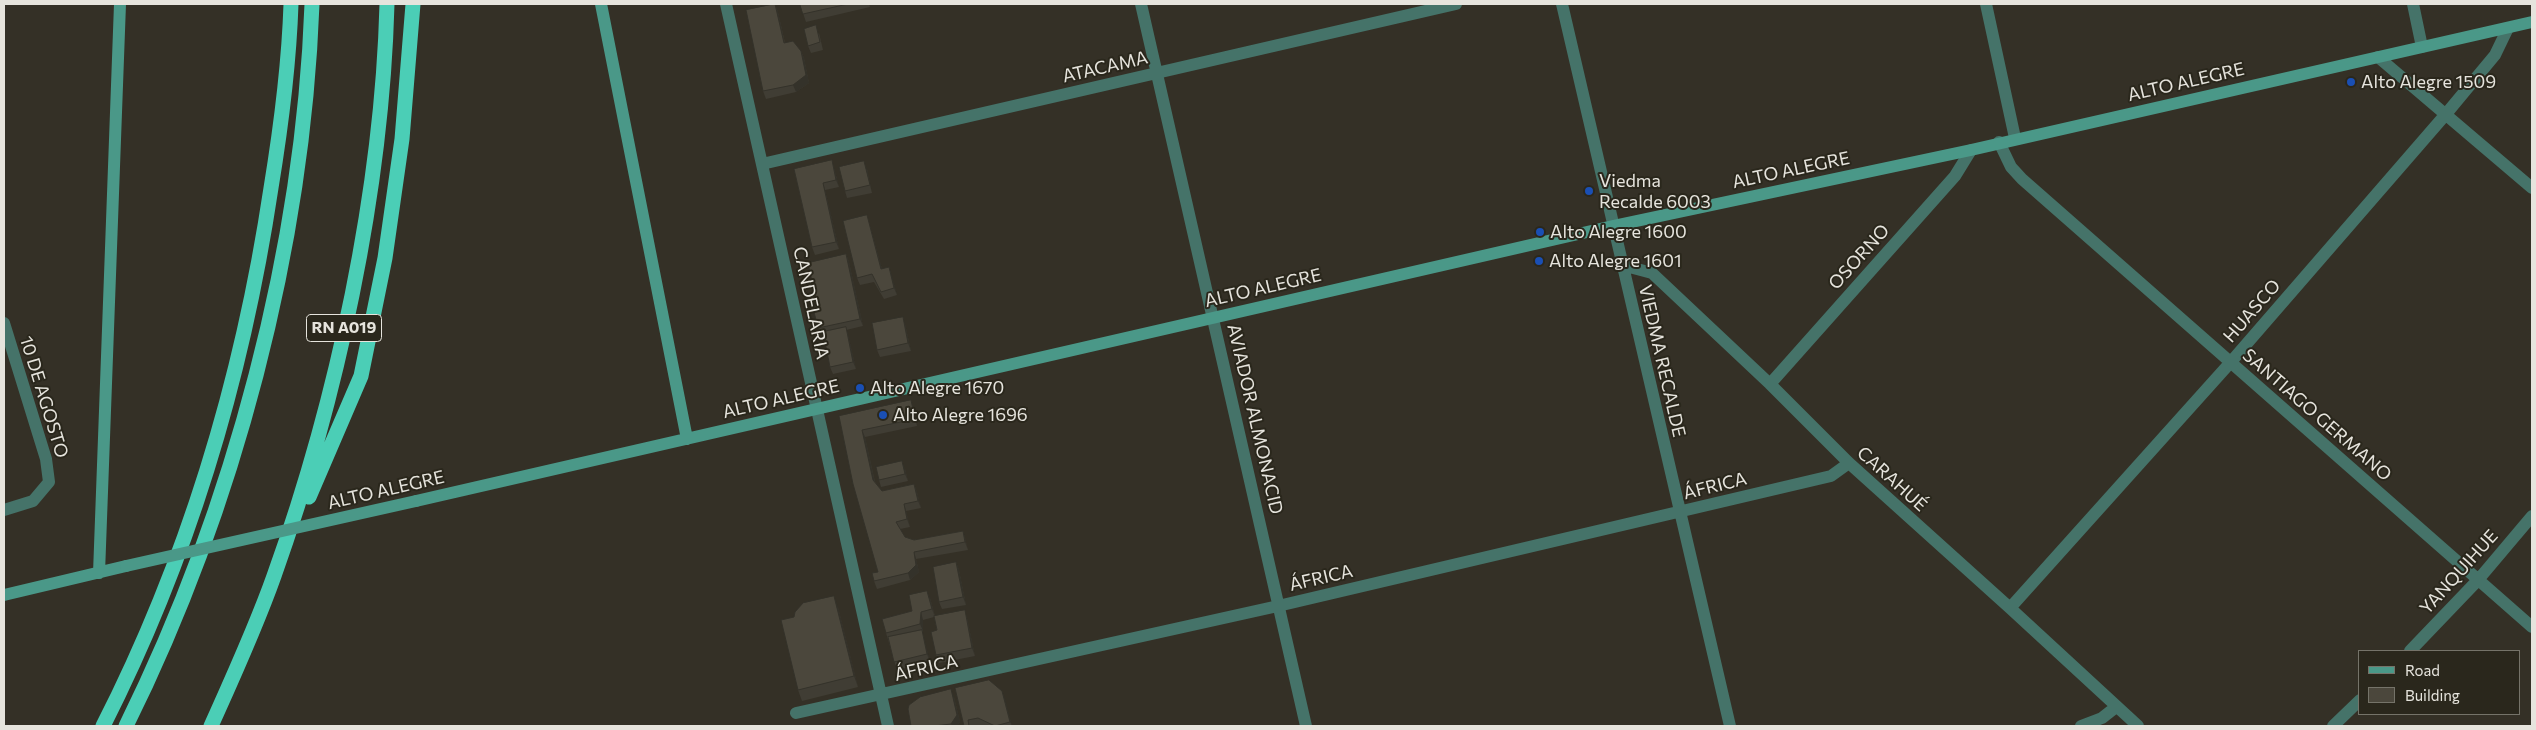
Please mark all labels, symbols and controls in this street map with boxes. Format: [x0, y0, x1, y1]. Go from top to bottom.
street label: ATACAMA [1060, 47, 1150, 87]
street label: ALTO ALEGRE [2125, 58, 2247, 106]
place label: Alto Alegre 1509 [2361, 71, 2496, 93]
marker: Alto Alegre 1509 [2345, 76, 2357, 88]
street label: ALTO ALEGRE [1730, 147, 1852, 193]
place label: Viedma Recalde 6003 [1599, 170, 1711, 212]
marker: Viedma Recalde 6003 [1583, 185, 1595, 197]
street label: OSORNO [1824, 220, 1894, 294]
place label: Alto Alegre 1600 [1550, 221, 1687, 243]
marker: Alto Alegre 1600 [1534, 226, 1546, 238]
street label: CANDELARIA [789, 245, 833, 361]
place label: Alto Alegre 1601 [1549, 250, 1682, 272]
marker: Alto Alegre 1601 [1533, 255, 1545, 267]
street label: ALTO ALEGRE [1202, 264, 1324, 312]
street label: HUASCO [2219, 275, 2285, 347]
street label: VIEDMA RECALDE [1634, 283, 1690, 439]
road number: RN A019 [306, 314, 382, 342]
street label: AVIADOR ALMONACID [1223, 322, 1287, 516]
street label: 10 DE AGOSTO [15, 334, 73, 460]
street label: SANTIAGO GERMANO [2238, 344, 2396, 486]
street label: ALTO ALEGRE [720, 375, 842, 423]
place label: Alto Alegre 1670 [870, 377, 1004, 399]
marker: Alto Alegre 1670 [854, 382, 866, 394]
place label: Alto Alegre 1696 [893, 404, 1028, 426]
marker: Alto Alegre 1696 [877, 409, 889, 421]
street label: CARAHUÉ [1853, 442, 1931, 516]
street label: ALTO ALEGRE [325, 466, 447, 514]
street label: ÁFRICA [1681, 468, 1749, 504]
street label: YANQUIHUE [2415, 525, 2503, 619]
street label: ÁFRICA [1287, 560, 1355, 596]
street label: ÁFRICA [892, 650, 960, 686]
legend [2358, 650, 2521, 715]
text: Road [2405, 661, 2440, 679]
text: Building [2405, 686, 2460, 704]

